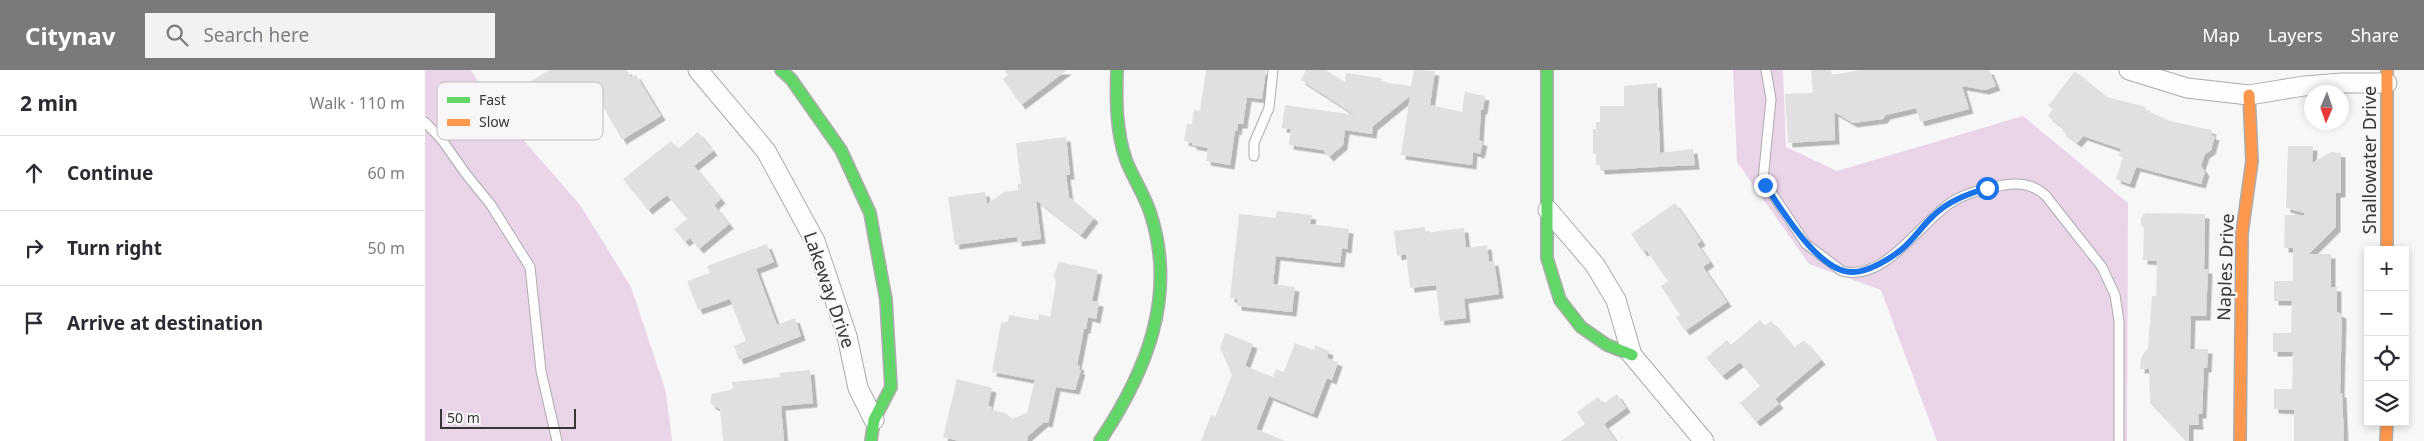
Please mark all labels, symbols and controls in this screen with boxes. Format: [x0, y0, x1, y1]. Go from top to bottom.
search box [145, 13, 495, 58]
text: Citynav [25, 19, 115, 52]
icon: search [163, 21, 191, 49]
text: Search here [203, 22, 309, 48]
text: Map [2202, 23, 2240, 47]
text: Layers [2268, 23, 2323, 47]
text: Share [2351, 23, 2399, 47]
legend [437, 82, 603, 140]
north arrow [2304, 85, 2349, 130]
street label: Shallowater Drive [2357, 86, 2381, 234]
text: 2 min [20, 89, 78, 117]
text: Fast [479, 90, 506, 109]
text: Walk · 110 m [310, 92, 405, 114]
text: Slow [479, 112, 510, 131]
icon: ahead [20, 159, 48, 187]
text: Continue [67, 160, 153, 186]
text: 60 m [368, 162, 405, 184]
route end [1754, 174, 1777, 197]
route start [1976, 177, 1999, 200]
street label: Naples Drive [2211, 213, 2239, 321]
street label: Lakeway Drive [799, 228, 861, 351]
icon: right [20, 234, 48, 262]
text: Turn right [67, 235, 162, 261]
text: 50 m [368, 237, 405, 259]
map controls [2364, 246, 2409, 426]
button: + [2364, 246, 2409, 291]
button: − [2364, 291, 2409, 336]
icon: arrive [20, 309, 48, 337]
text: Arrive at destination [67, 310, 263, 336]
button: locate [2364, 336, 2409, 381]
button: layers [2364, 381, 2409, 426]
scale bar [440, 406, 576, 429]
text: 50 m [447, 408, 480, 427]

